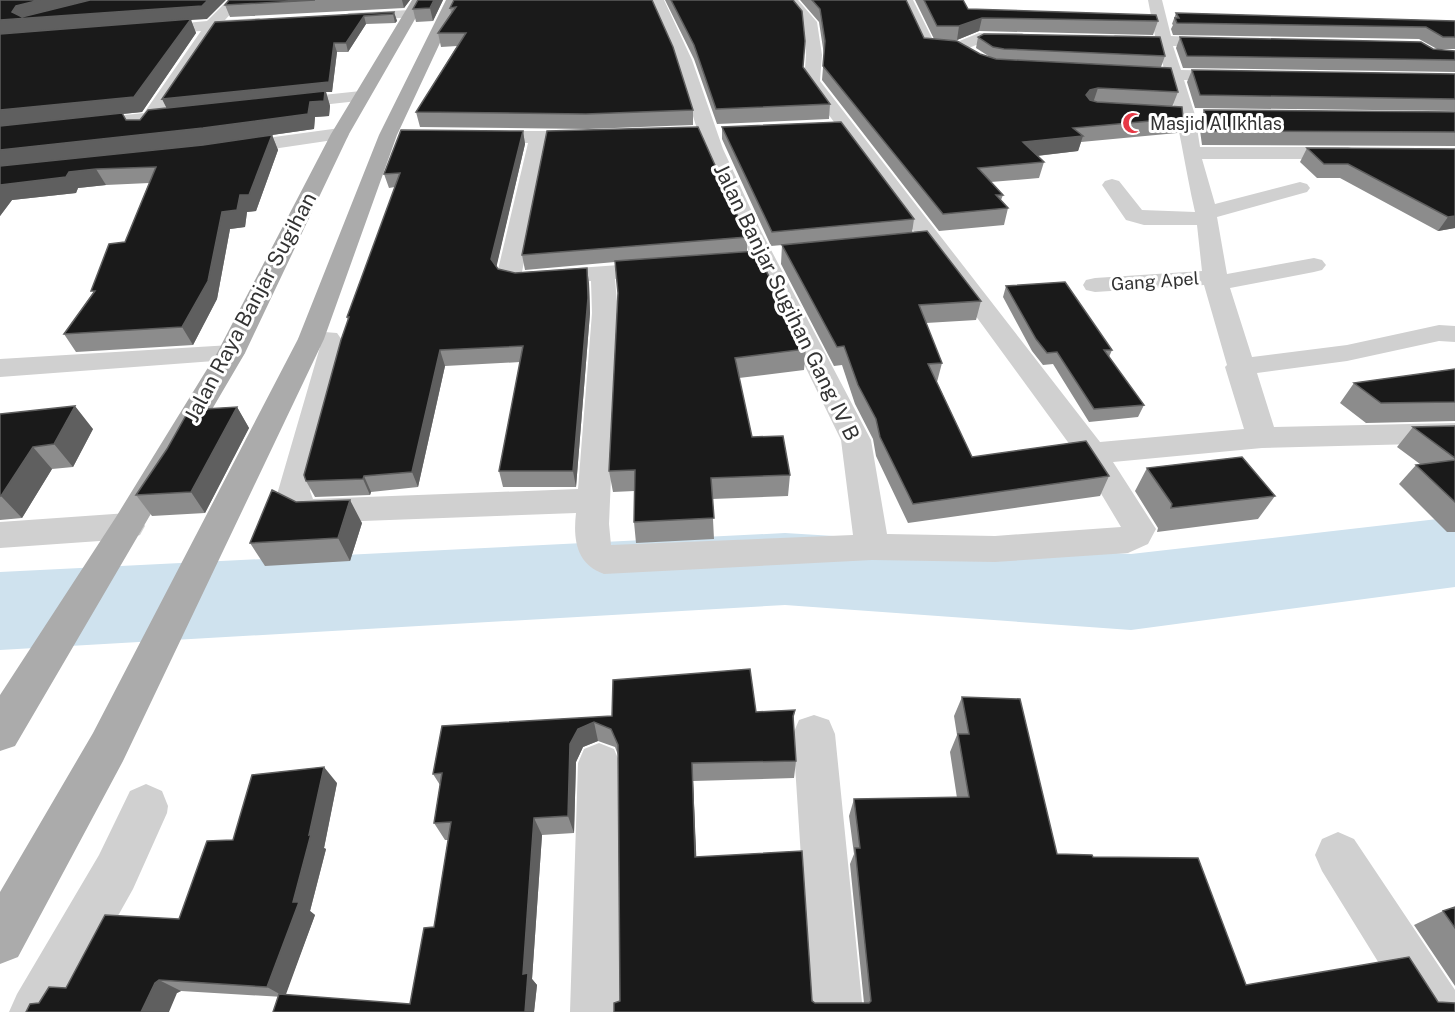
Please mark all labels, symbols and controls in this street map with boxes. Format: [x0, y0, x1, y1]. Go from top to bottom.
mosque icon: Masjid Al Ikhlas [1121, 111, 1145, 135]
place label: Masjid Al Ikhlas [1150, 113, 1282, 134]
street label: Jalan Banjar Sugihan Gang IV B [709, 159, 865, 445]
street label: Jalan Raya Banjar Sugihan [179, 188, 321, 426]
street label: Gang Apel [1110, 267, 1200, 295]

